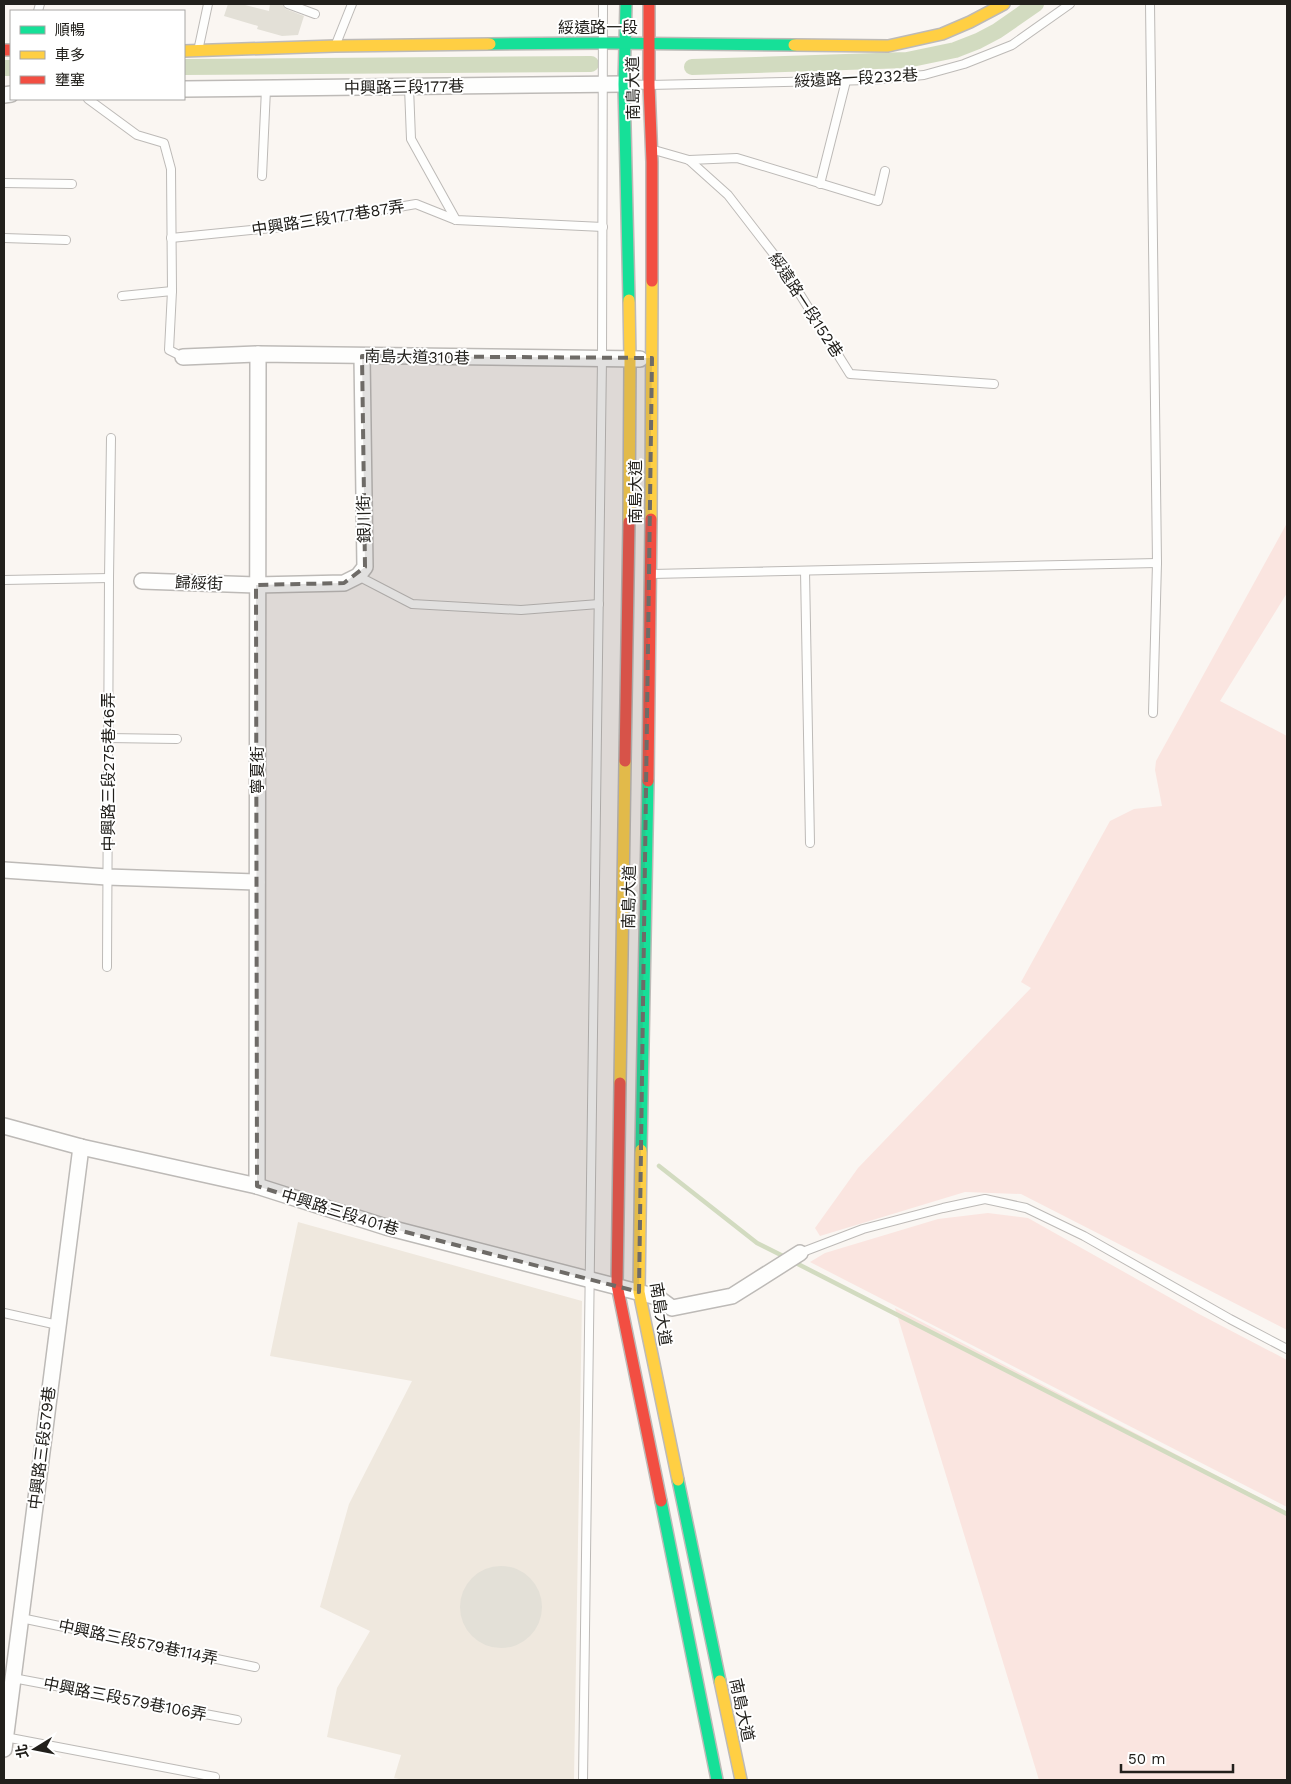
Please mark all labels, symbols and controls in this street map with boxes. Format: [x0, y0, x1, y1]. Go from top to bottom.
legend [10, 10, 185, 100]
street label: 綏遠路一段 [558, 18, 638, 37]
text: 順暢 [55, 21, 85, 39]
text: 車多 [55, 46, 85, 64]
street label: 南島大道 [623, 56, 643, 120]
street label: 綏遠路一段232巷 [794, 65, 918, 91]
text: 壅塞 [55, 71, 85, 89]
street label: 中興路三段177巷 [344, 76, 464, 98]
street label: 中興路三段177巷87弄 [250, 197, 406, 239]
street label: 綏遠路一段152巷 [765, 249, 847, 361]
street label: 南島大道310巷 [364, 347, 470, 367]
street label: 南島大道 [626, 460, 645, 524]
street label: 銀川街 [354, 495, 374, 543]
street label: 歸綏街 [175, 573, 223, 593]
street label: 中興路三段275巷46弄 [99, 693, 118, 851]
street label: 寧夏街 [248, 746, 267, 794]
street label: 南島大道 [619, 865, 639, 929]
street label: 中興路三段401巷 [279, 1185, 401, 1239]
street label: 南島大道 [647, 1281, 675, 1347]
street label: 中興路三段579巷 [25, 1385, 59, 1511]
street label: 中興路三段579巷114弄 [57, 1616, 219, 1668]
street label: 中興路三段579巷106弄 [42, 1674, 208, 1724]
street label: 南島大道 [726, 1677, 758, 1743]
north arrow [10, 1724, 60, 1774]
scale bar [1121, 1742, 1234, 1774]
text: 北 [13, 1743, 31, 1760]
text: 50 m [1128, 1750, 1165, 1768]

